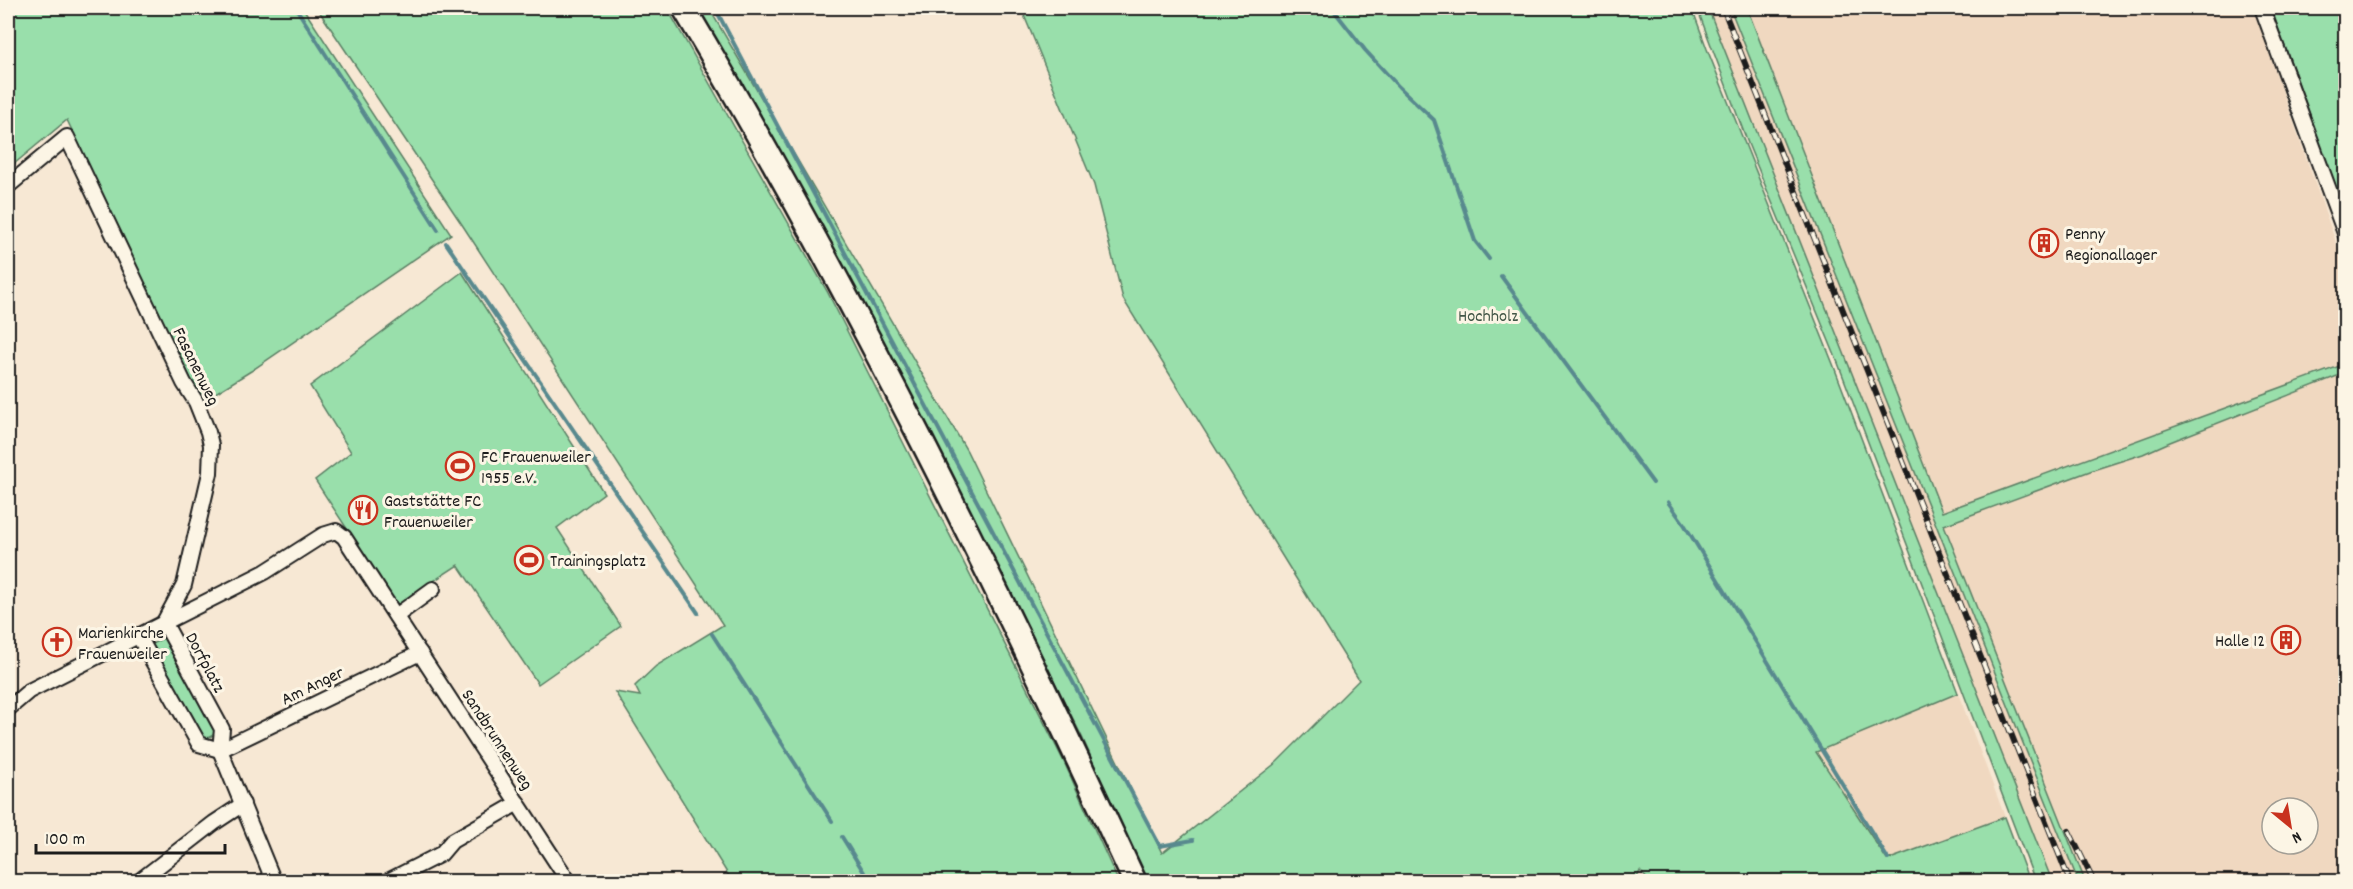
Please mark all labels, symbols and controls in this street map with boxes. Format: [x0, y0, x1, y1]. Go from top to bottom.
place label: Penny Regionallager [2065, 223, 2157, 269]
building icon: Penny Regionallager [2028, 227, 2060, 259]
park label: Hochholz [1458, 305, 1518, 330]
street label: Fasanenweg [165, 324, 225, 411]
place label: FC Frauenweiler 1955 e.V. [481, 446, 591, 492]
sports icon: FC Frauenweiler 1955 e.V. [444, 450, 476, 482]
place label: Gaststätte FC Frauenweiler [384, 490, 481, 536]
restaurant icon: Gaststätte FC Frauenweiler [347, 494, 379, 526]
sports icon: Trainingsplatz [513, 544, 545, 576]
place label: Trainingsplatz [550, 550, 646, 575]
place label: Marienkirche Frauenweiler [78, 622, 167, 668]
building icon: Halle 12 [2270, 624, 2302, 656]
church icon: Marienkirche Frauenweiler [41, 626, 73, 658]
street label: Dorfplatz [178, 629, 230, 698]
place label: Halle 12 [2215, 630, 2265, 655]
street label: Am Anger [278, 661, 349, 713]
street label: Sandbrunnenweg [454, 685, 538, 796]
north arrow [2260, 796, 2320, 856]
scale bar [36, 817, 225, 855]
text: N [2287, 825, 2305, 849]
text: 100 m [45, 828, 85, 853]

